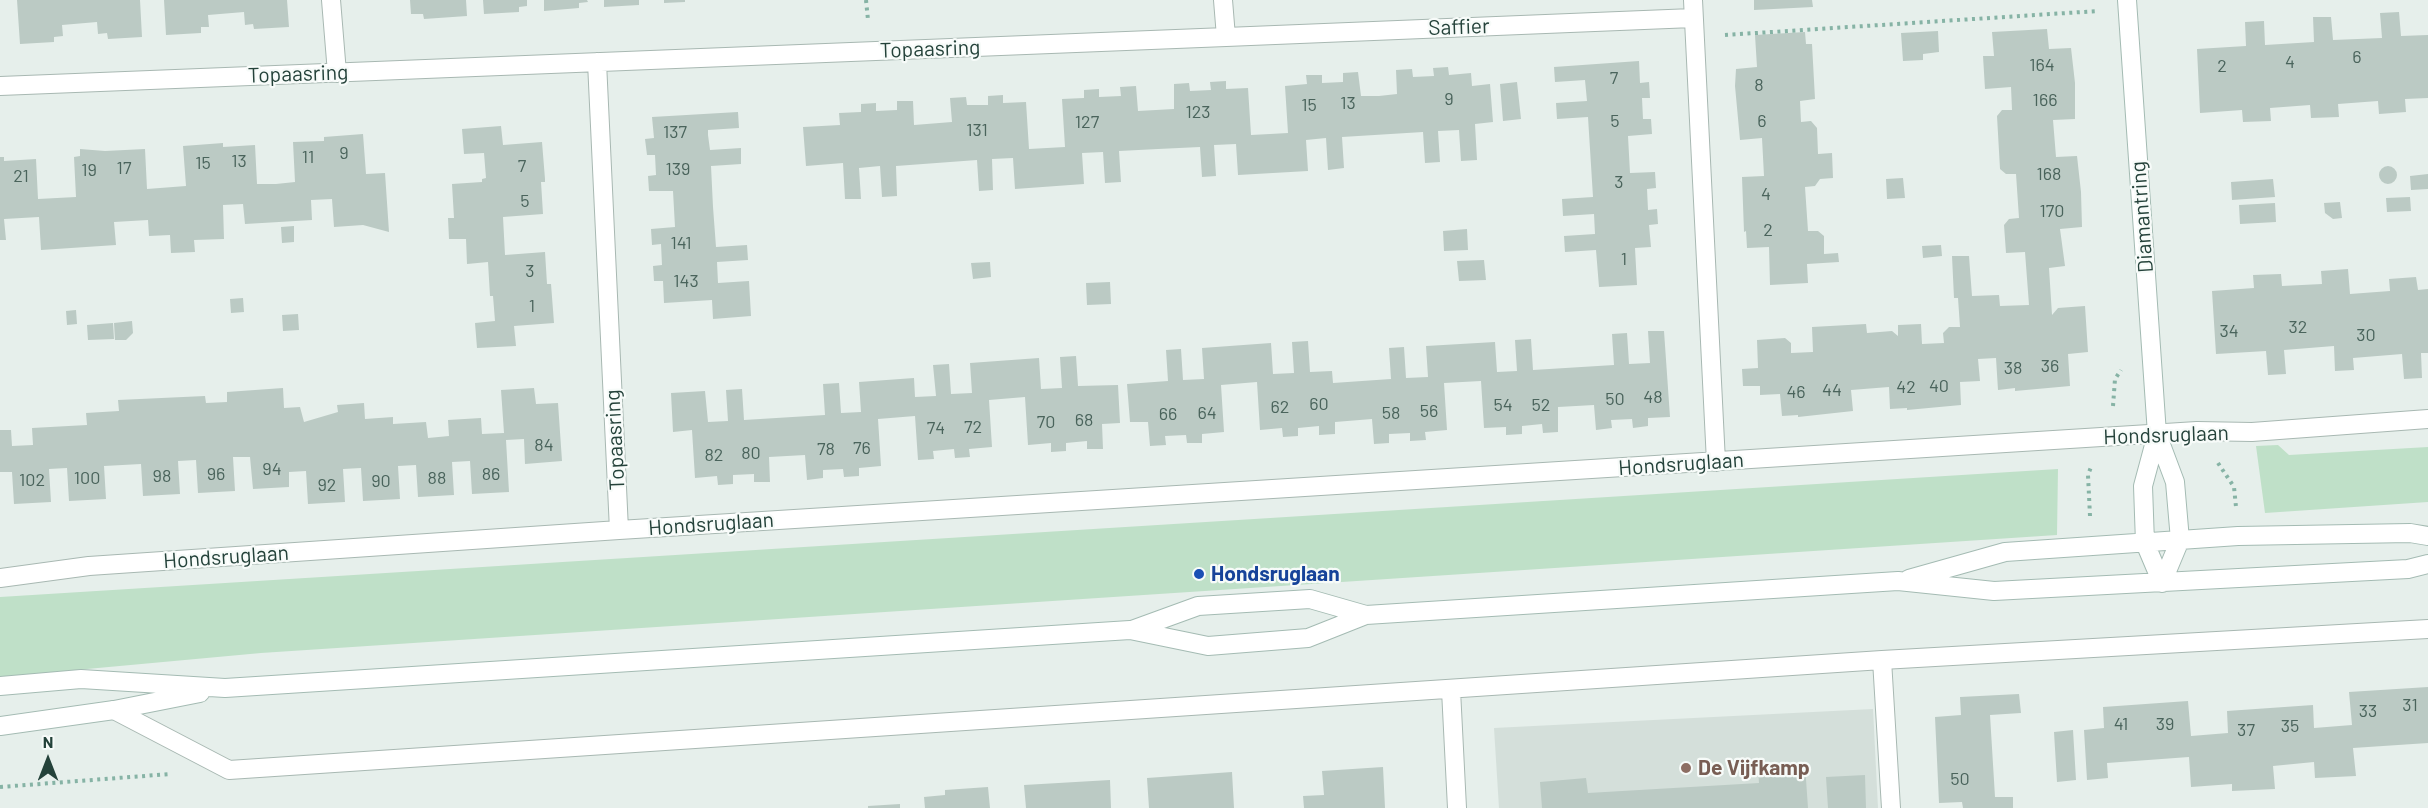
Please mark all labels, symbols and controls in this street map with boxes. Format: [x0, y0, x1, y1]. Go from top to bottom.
street label: Saffier [1428, 13, 1490, 41]
street label: Topaasring [879, 35, 981, 63]
house number: 6 [2352, 46, 2362, 68]
house number: 4 [2285, 51, 2295, 73]
house number: 164 [2029, 54, 2055, 76]
house number: 2 [2217, 55, 2227, 77]
street label: Topaasring [247, 60, 349, 88]
house number: 7 [1610, 67, 1618, 89]
house number: 8 [1754, 74, 1764, 96]
house number: 9 [1444, 88, 1454, 110]
house number: 166 [2033, 89, 2057, 111]
house number: 13 [1340, 92, 1356, 114]
house number: 15 [1301, 94, 1317, 116]
house number: 123 [1185, 101, 1211, 123]
house number: 5 [1610, 110, 1620, 132]
house number: 6 [1757, 110, 1767, 132]
house number: 127 [1075, 111, 1099, 133]
house number: 131 [966, 119, 988, 141]
house number: 137 [663, 121, 687, 143]
house number: 9 [339, 142, 349, 164]
house number: 11 [302, 146, 314, 168]
house number: 13 [231, 150, 247, 172]
house number: 15 [195, 152, 211, 174]
house number: 7 [518, 155, 526, 177]
house number: 17 [117, 157, 131, 179]
house number: 139 [666, 158, 690, 180]
house number: 19 [81, 159, 97, 181]
street label: Diamantring [2126, 160, 2158, 274]
house number: 168 [2037, 163, 2061, 185]
house number: 21 [13, 165, 29, 187]
house number: 3 [1614, 171, 1624, 193]
house number: 4 [1761, 183, 1771, 205]
house number: 5 [520, 190, 530, 212]
house number: 170 [2040, 200, 2064, 222]
house number: 2 [1763, 219, 1773, 241]
house number: 141 [671, 232, 691, 254]
house number: 1 [1621, 248, 1627, 270]
house number: 3 [525, 260, 535, 282]
house number: 143 [673, 270, 699, 292]
house number: 1 [529, 295, 535, 317]
house number: 32 [2289, 316, 2307, 338]
house number: 34 [2219, 320, 2239, 342]
house number: 30 [2356, 324, 2376, 346]
house number: 36 [2041, 355, 2059, 377]
house number: 38 [2004, 357, 2022, 379]
house number: 40 [1929, 375, 1949, 397]
house number: 42 [1896, 376, 1916, 398]
house number: 44 [1822, 379, 1842, 401]
house number: 46 [1786, 381, 1806, 403]
house number: 48 [1643, 386, 1663, 408]
house number: 50 [1605, 388, 1625, 410]
street label: Topaasring [600, 389, 630, 491]
house number: 60 [1309, 393, 1329, 415]
house number: 54 [1493, 394, 1513, 416]
house number: 52 [1532, 394, 1550, 416]
house number: 62 [1271, 396, 1289, 418]
house number: 56 [1420, 400, 1438, 422]
house number: 64 [1197, 402, 1217, 424]
house number: 58 [1382, 402, 1400, 424]
house number: 66 [1159, 403, 1177, 425]
house number: 68 [1075, 409, 1093, 431]
house number: 70 [1037, 411, 1055, 433]
house number: 72 [964, 416, 982, 438]
house number: 74 [927, 417, 945, 439]
street label: Hondsruglaan [2103, 420, 2229, 450]
house number: 84 [534, 434, 554, 456]
house number: 76 [853, 437, 871, 459]
house number: 78 [817, 438, 835, 460]
house number: 80 [741, 442, 761, 464]
house number: 82 [704, 444, 724, 466]
street label: Hondsruglaan [1617, 447, 1745, 481]
house number: 94 [262, 458, 282, 480]
house number: 96 [207, 463, 225, 485]
house number: 86 [482, 463, 500, 485]
house number: 98 [153, 465, 171, 487]
house number: 100 [74, 467, 100, 489]
house number: 88 [428, 467, 446, 489]
house number: 102 [19, 469, 45, 491]
house number: 90 [371, 470, 391, 492]
house number: 92 [317, 474, 337, 496]
street label: Hondsruglaan [647, 507, 775, 541]
street label: Hondsruglaan [162, 540, 290, 574]
place label: Hondsruglaan [1211, 561, 1340, 587]
marker: Hondsruglaan [1192, 567, 1206, 581]
house number: 31 [2402, 694, 2418, 716]
house number: 33 [2359, 700, 2377, 722]
house number: 41 [2114, 713, 2128, 735]
house number: 39 [2156, 713, 2174, 735]
house number: 35 [2281, 715, 2299, 737]
house number: 37 [2237, 719, 2255, 741]
north arrow [18, 730, 78, 790]
text: N [43, 732, 53, 751]
place label: De Vijfkamp [1698, 755, 1810, 781]
marker: De Vijfkamp [1679, 761, 1693, 775]
house number: 50 [1950, 768, 1970, 790]

